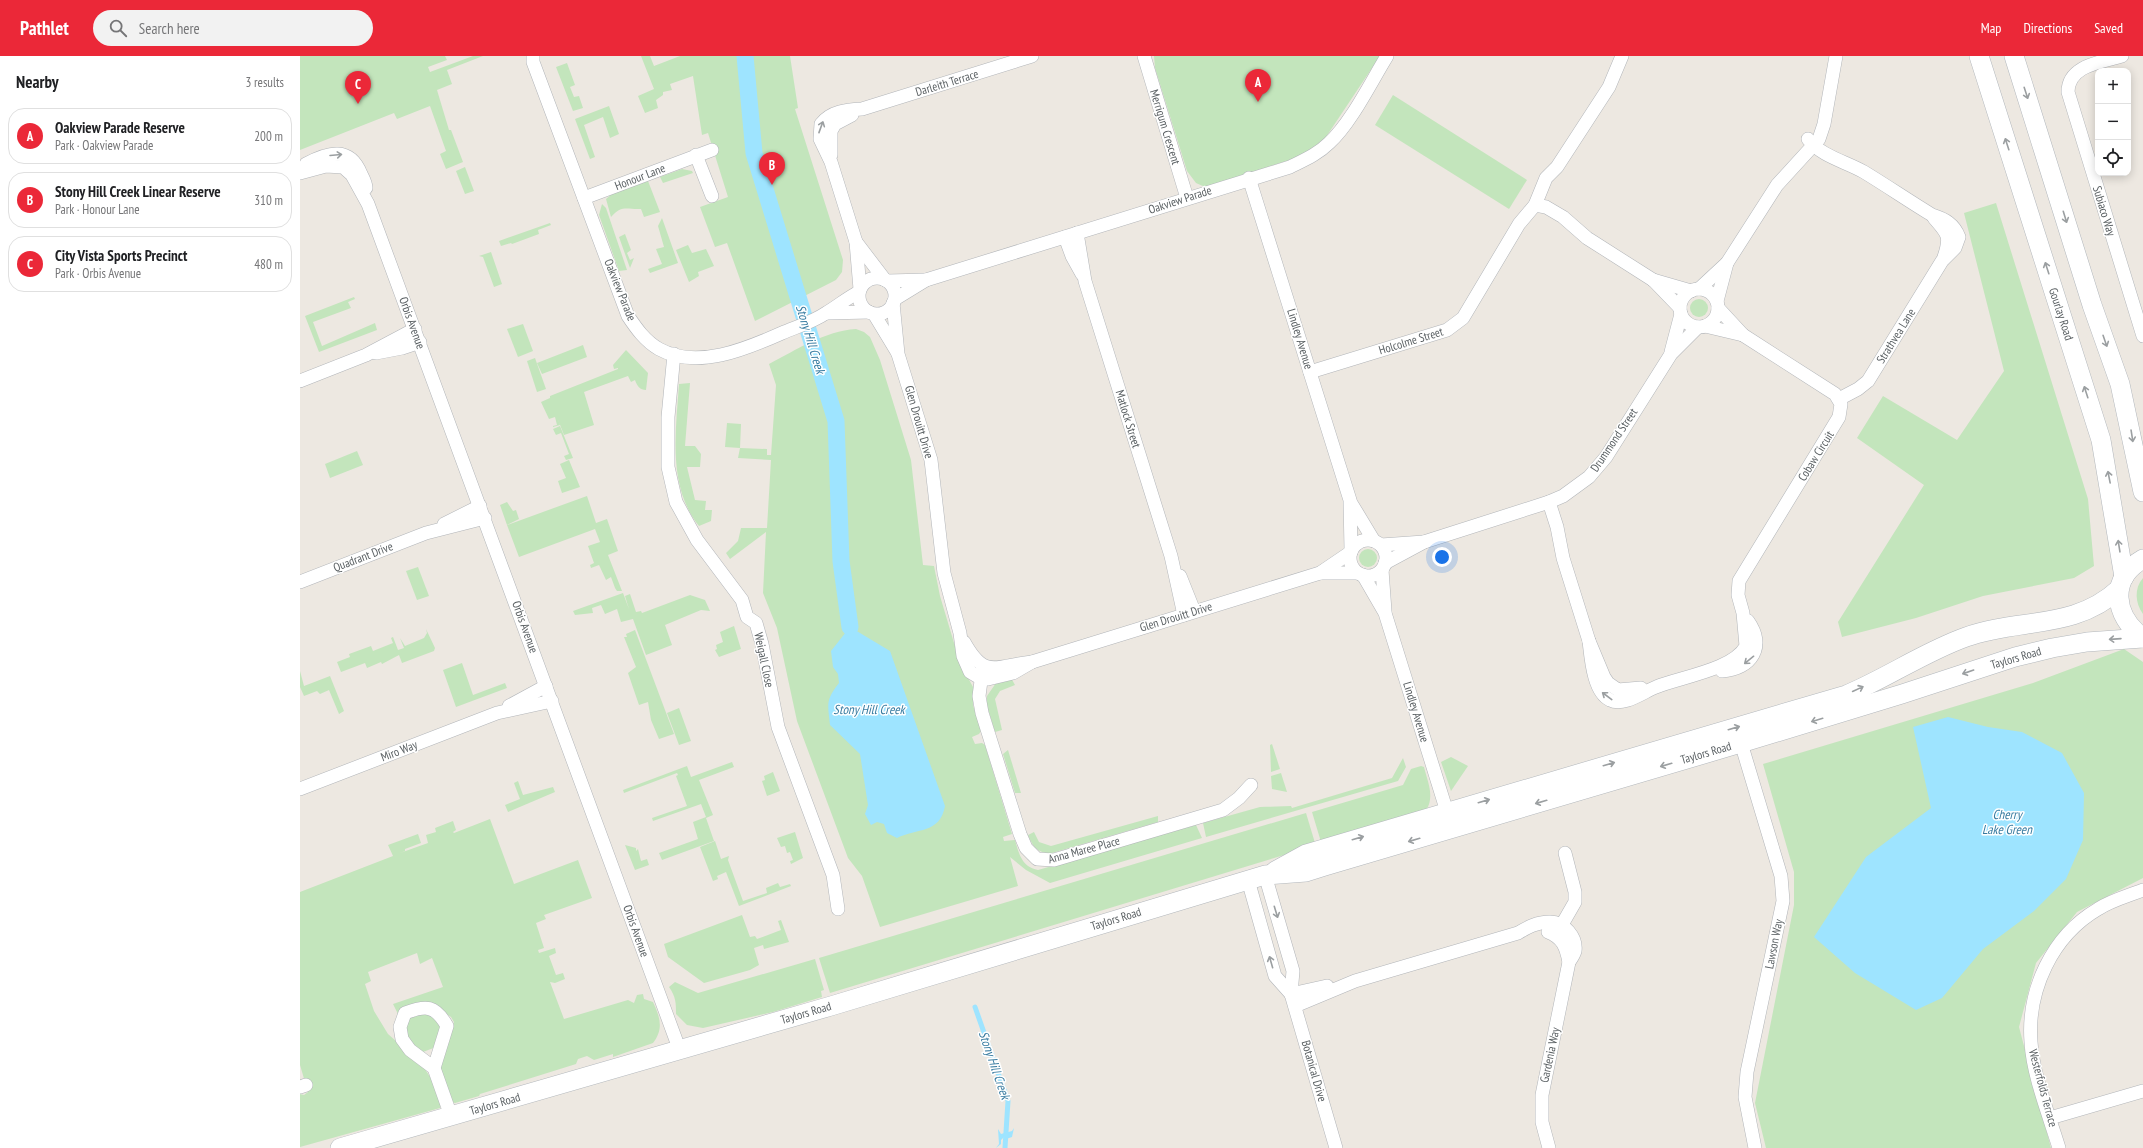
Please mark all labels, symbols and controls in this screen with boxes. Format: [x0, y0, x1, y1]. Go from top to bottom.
search box [93, 10, 373, 46]
text: Pathlet [20, 16, 69, 40]
icon: search [107, 17, 129, 39]
text: Search here [139, 19, 200, 38]
text: Map [1981, 19, 2001, 37]
text: Directions [2023, 19, 2072, 37]
text: Saved [2094, 19, 2123, 37]
street label: Darleith Terrace [914, 66, 980, 99]
map controls [2095, 68, 2131, 176]
button: + [2095, 68, 2131, 104]
pin: A [1245, 69, 1271, 102]
text: Nearby [16, 71, 59, 93]
pin: C [345, 71, 371, 104]
text: 3 results [245, 74, 284, 91]
one-way arrow [2023, 86, 2030, 99]
street label: Merrigum Crescent [1147, 87, 1184, 167]
button: − [2095, 104, 2131, 140]
text: Oakview Parade Reserve [55, 118, 185, 137]
one-way arrow [818, 121, 826, 133]
text: A [27, 128, 33, 145]
text: 200 m [254, 128, 283, 145]
text: Park · Oakview Parade [55, 137, 153, 154]
one-way arrow [2003, 138, 2011, 150]
button: locate [2095, 140, 2131, 176]
one-way arrow [329, 151, 342, 158]
pin: B [759, 152, 785, 185]
street label: Honour Lane [612, 160, 667, 193]
text: Stony Hill Creek Linear Reserve [55, 182, 221, 201]
street label: Oakview Parade [1146, 182, 1213, 217]
street label: Subiaco Way [2090, 184, 2119, 238]
text: B [27, 192, 33, 209]
text: 310 m [254, 192, 283, 209]
text: Park · Honour Lane [55, 201, 140, 218]
one-way arrow [2062, 210, 2069, 223]
text: City Vista Sports Precinct [55, 246, 187, 265]
text: C [27, 256, 33, 273]
text: 480 m [254, 256, 283, 273]
street label: Oakview Parade [601, 257, 640, 323]
one-way arrow [2043, 262, 2050, 275]
text: Park · Orbis Avenue [55, 265, 141, 282]
street label: Gourlay Road [2046, 286, 2077, 342]
street label: Orbis Avenue [396, 295, 429, 351]
water label: Stony Hill Creek [792, 303, 830, 378]
street label: Strathvea Lane [1873, 305, 1918, 366]
street label: Lindley Avenue [1284, 307, 1317, 371]
street label: Holcolme Street [1377, 323, 1446, 357]
one-way arrow [2102, 334, 2109, 347]
street label: Glen Drouitt Drive [902, 384, 937, 460]
one-way arrow [2082, 386, 2089, 399]
street label: Matlock Street [1113, 388, 1145, 450]
street label: Drummond Street [1587, 404, 1641, 474]
street label: Cobaw Circuit [1794, 427, 1837, 484]
one-way arrow [2128, 429, 2136, 442]
one-way arrow [2104, 471, 2112, 484]
street label: Quadrant Drive [331, 538, 395, 575]
one-way arrow [2115, 540, 2123, 553]
your location [1432, 547, 1452, 567]
street label: Glen Drouitt Drive [1138, 598, 1214, 635]
street label: Orbis Avenue [509, 599, 542, 655]
street label: Weigall Close [751, 631, 778, 689]
one-way arrow [2109, 636, 2122, 643]
street label: Taylors Road [1989, 643, 2043, 672]
one-way arrow [1743, 655, 1754, 664]
one-way arrow [1961, 669, 1974, 676]
street label: Lindley Avenue [1400, 680, 1433, 744]
one-way arrow [1851, 685, 1863, 693]
one-way arrow [1601, 692, 1612, 700]
water label: Stony Hill Creek [833, 701, 907, 718]
one-way arrow [1811, 717, 1824, 724]
one-way arrow [1727, 724, 1740, 731]
street label: Miro Way [378, 737, 420, 764]
street label: Taylors Road [1679, 738, 1733, 767]
one-way arrow [1602, 760, 1615, 767]
one-way arrow [1660, 762, 1673, 769]
one-way arrow [1478, 797, 1491, 804]
one-way arrow [1535, 799, 1548, 806]
water label: Cherry Lake Green [1982, 806, 2033, 838]
street label: Anna Maree Place [1046, 833, 1121, 866]
one-way arrow [1351, 834, 1364, 842]
one-way arrow [1408, 837, 1421, 844]
street label: Orbis Avenue [620, 903, 653, 959]
street label: Taylors Road [1089, 904, 1143, 933]
one-way arrow [1273, 906, 1280, 919]
street label: Lawson Way [1761, 917, 1786, 970]
one-way arrow [1267, 956, 1274, 969]
street label: Taylors Road [779, 998, 833, 1027]
street label: Gardenia Way [1536, 1025, 1563, 1084]
water label: Stony Hill Creek [975, 1029, 1015, 1103]
street label: Botanical Drive [1299, 1039, 1330, 1103]
street label: Westerfolds Terrace [2026, 1047, 2061, 1129]
street label: Taylors Road [468, 1089, 522, 1118]

